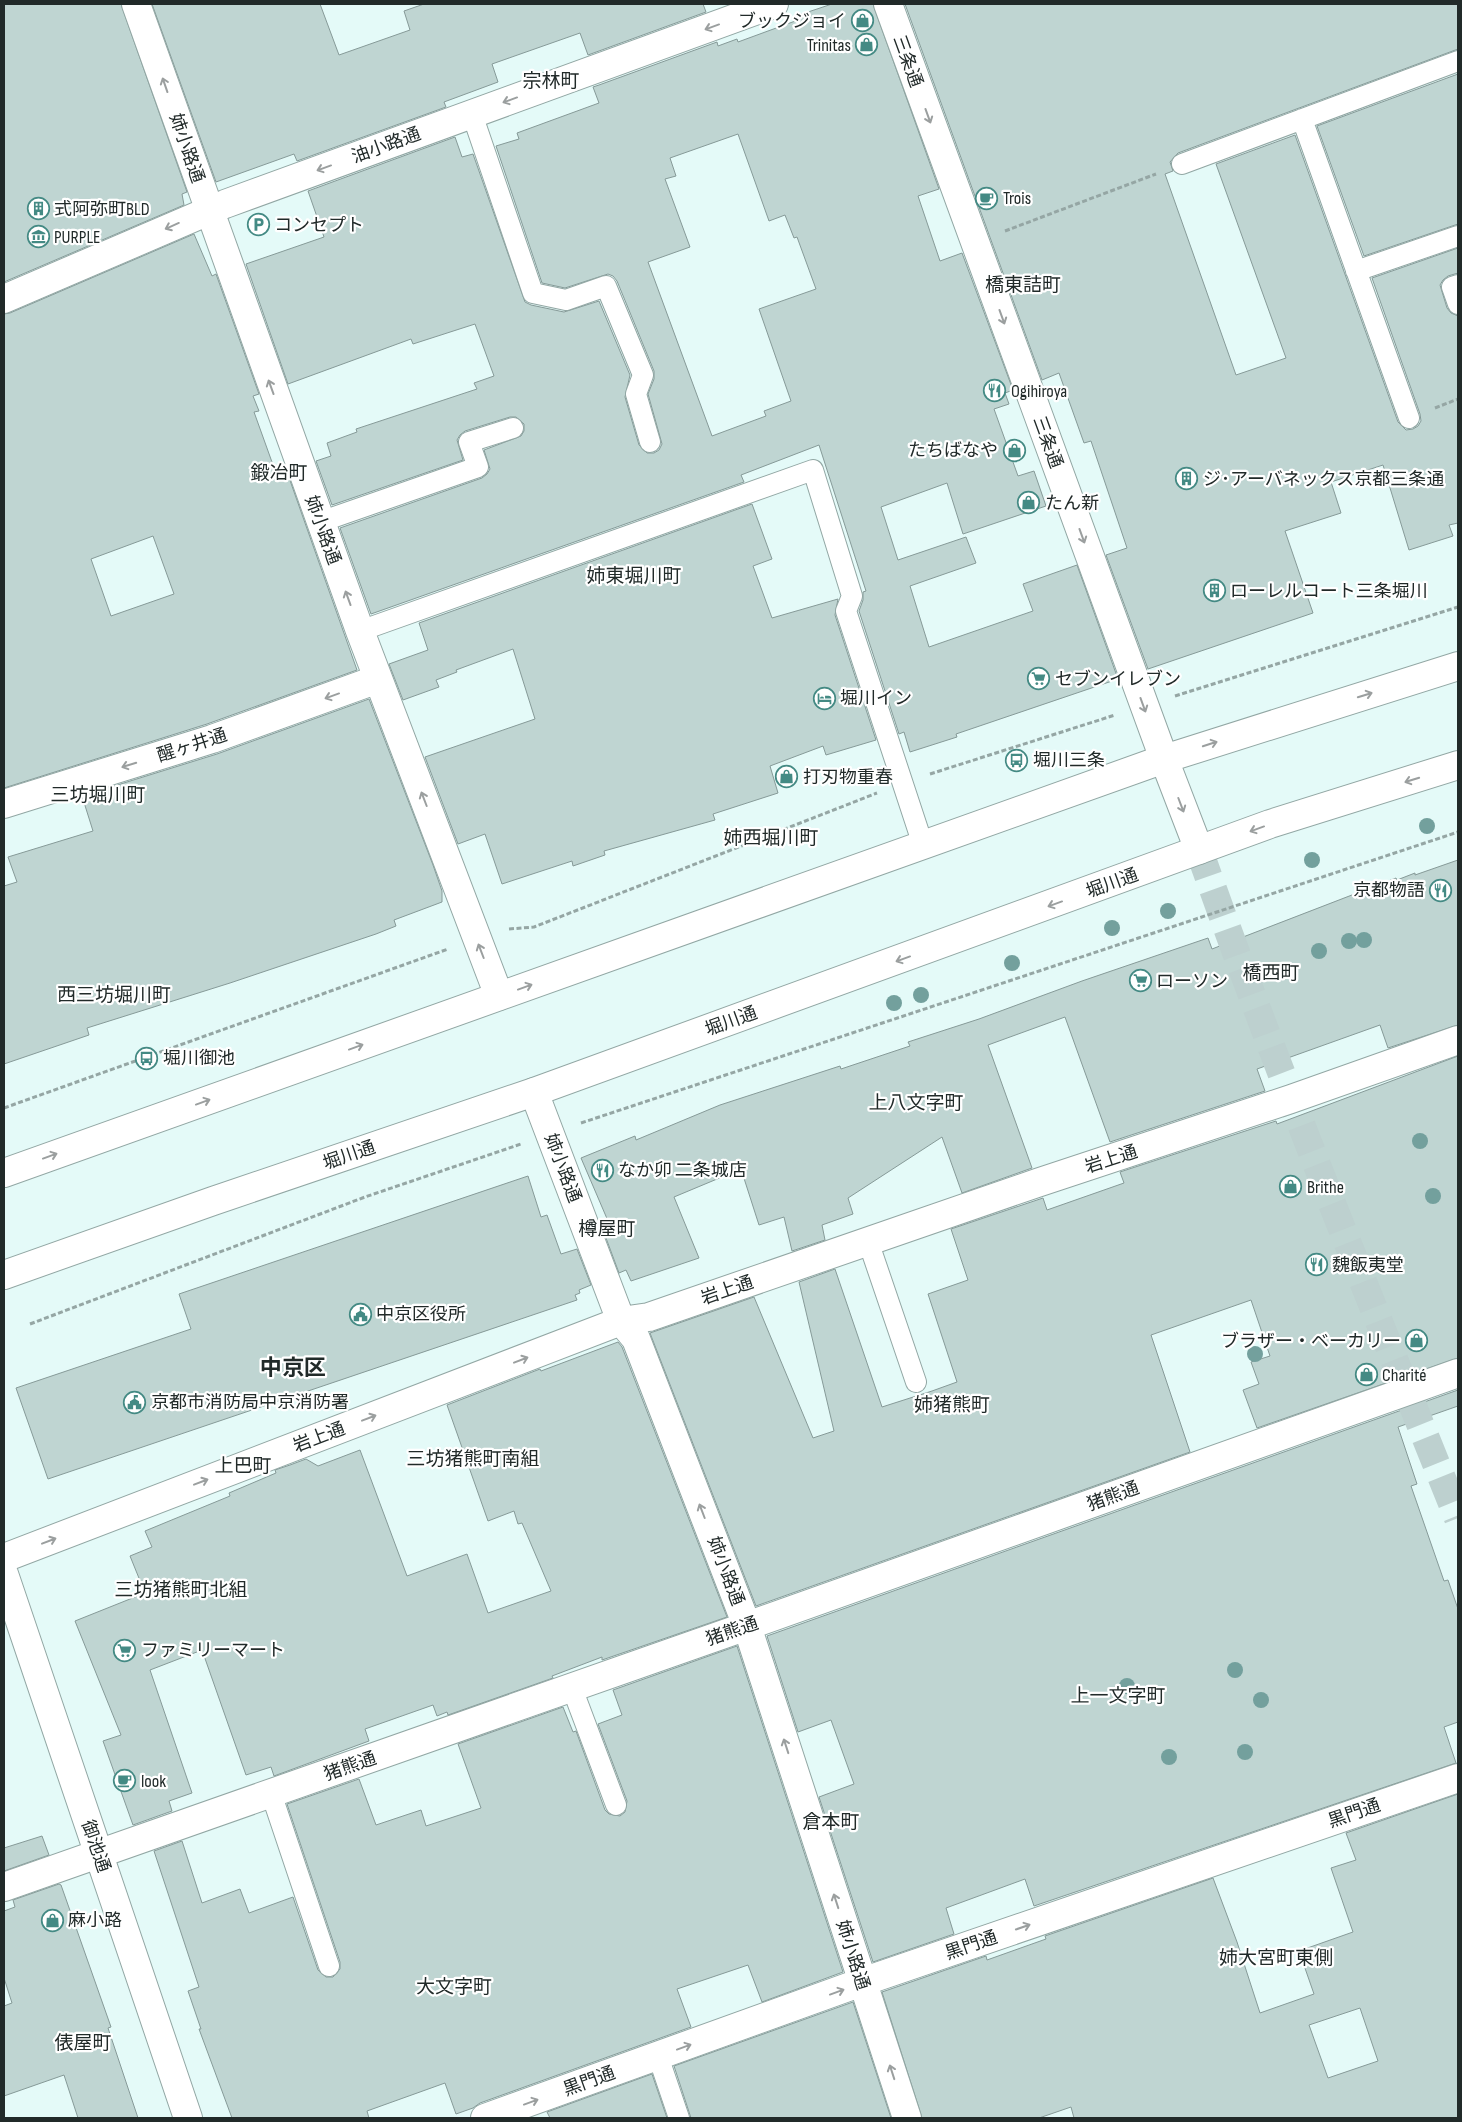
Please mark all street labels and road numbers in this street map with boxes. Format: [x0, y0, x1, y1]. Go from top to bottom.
street label: 三条通 [888, 32, 927, 90]
street label: 姉小路通 [165, 111, 208, 186]
street label: 油小路通 [349, 123, 424, 168]
street label: 三条通 [1028, 413, 1067, 471]
street label: 姉小路通 [300, 493, 345, 568]
street label: 醒ヶ井通 [155, 724, 230, 767]
street label: 堀川通 [1083, 864, 1141, 903]
street label: 堀川通 [702, 1002, 760, 1041]
street label: 姉小路通 [540, 1131, 585, 1206]
street label: 堀川通 [320, 1137, 378, 1174]
street label: 岩上通 [1082, 1141, 1140, 1178]
street label: 岩上通 [698, 1272, 756, 1309]
street label: 岩上通 [290, 1418, 348, 1457]
street label: 猪熊通 [1084, 1477, 1142, 1516]
street label: 姉小路通 [703, 1534, 748, 1609]
street label: 猪熊通 [703, 1613, 761, 1650]
street label: 猪熊通 [321, 1748, 379, 1785]
street label: 黒門通 [1325, 1795, 1383, 1832]
street label: 御池通 [77, 1817, 114, 1875]
street label: 姉小路通 [831, 1918, 874, 1993]
street label: 黒門通 [942, 1927, 1000, 1964]
street label: 黒門通 [560, 2062, 618, 2101]

